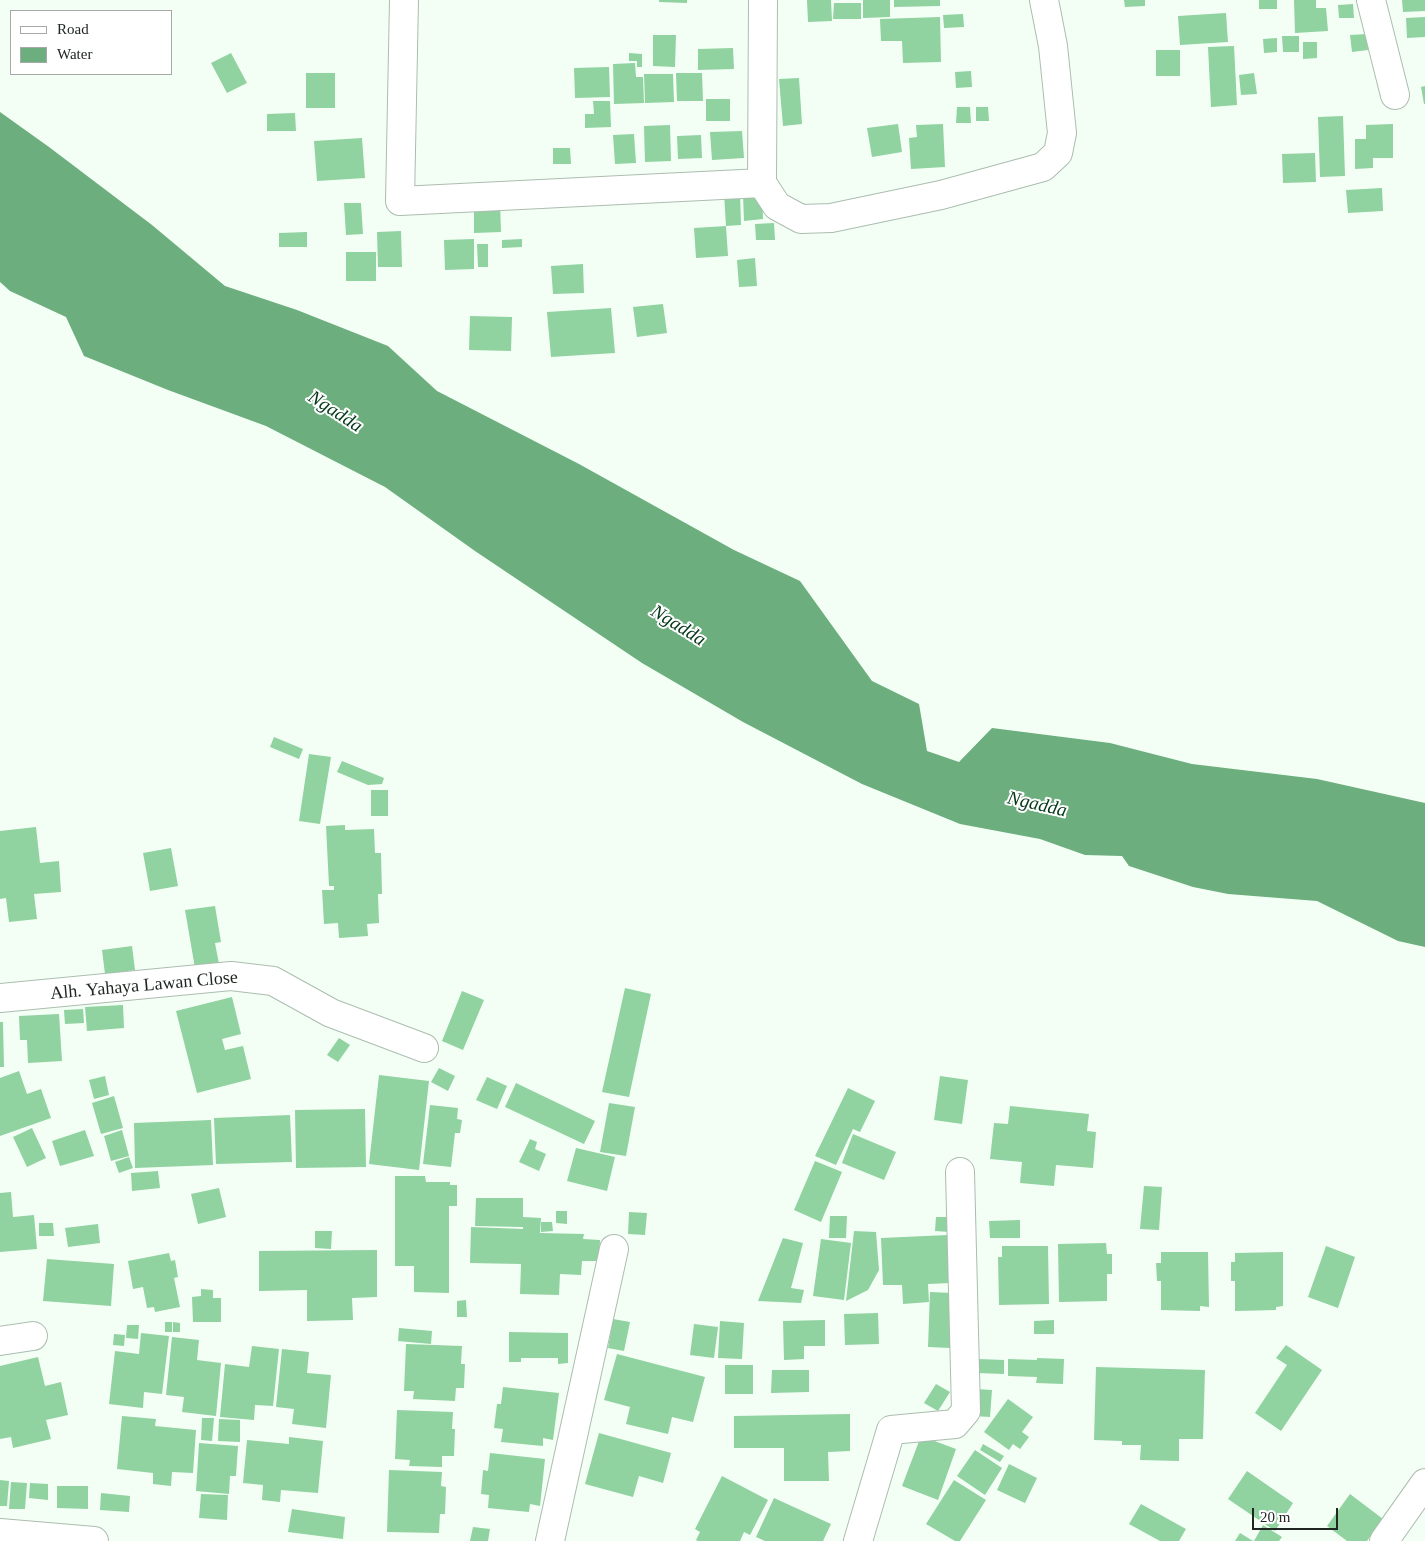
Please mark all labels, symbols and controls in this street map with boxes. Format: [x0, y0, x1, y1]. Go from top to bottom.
legend [10, 10, 172, 75]
text: Road [57, 21, 89, 37]
text: Water [57, 46, 92, 62]
water label: Ngadda [304, 386, 366, 438]
water label: Ngadda [646, 600, 710, 652]
water label: Ngadda [1005, 787, 1069, 823]
street label: Alh. Yahaya Lawan Close [49, 967, 239, 1005]
scale bar [1255, 1498, 1341, 1530]
text: 20 m [1260, 1509, 1290, 1525]

